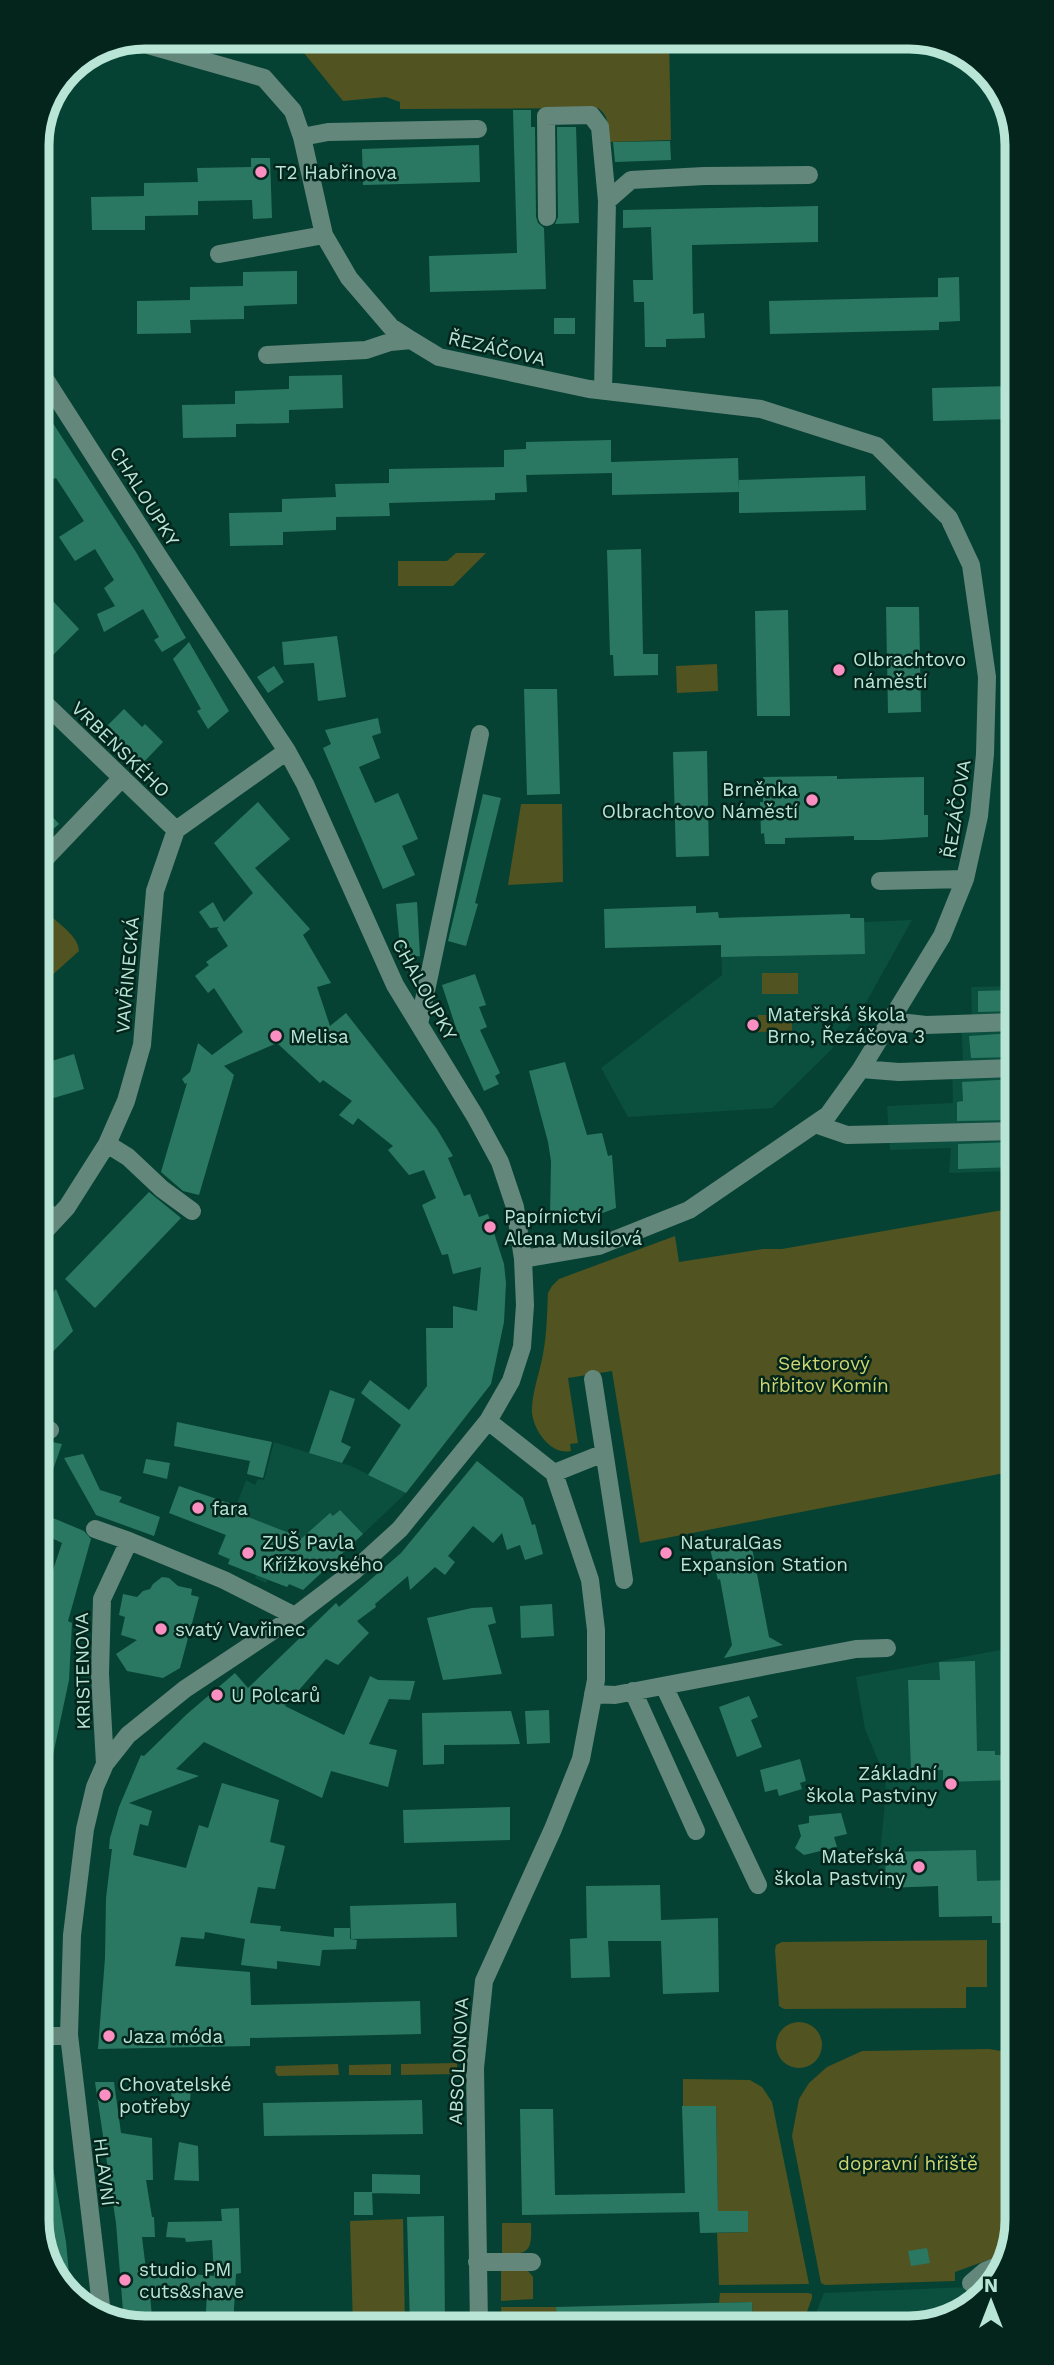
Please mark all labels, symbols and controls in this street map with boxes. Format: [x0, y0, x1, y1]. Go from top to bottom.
place label: T2 Habřinova [275, 161, 397, 184]
marker: T2 Habřinova [253, 164, 269, 180]
street label: ŘEZÁČOVA [446, 326, 548, 371]
street label: CHALOUPKY [105, 442, 184, 550]
place label: Olbrachtovo náměstí [853, 648, 966, 693]
marker: Olbrachtovo náměstí [831, 662, 847, 678]
street label: VRBENSKÉHO [66, 697, 175, 802]
street label: ŘEZÁČOVA [937, 758, 976, 860]
place label: Brněnka Olbrachtovo Náměstí [602, 778, 798, 823]
marker: Brněnka Olbrachtovo Náměstí [804, 792, 820, 808]
street label: VAVŘINECKÁ [111, 915, 144, 1034]
street label: CHALOUPKY [387, 934, 462, 1044]
place label: Mateřská škola Brno, Řezáčova 3 [767, 1003, 925, 1048]
marker: Mateřská škola Brno, Řezáčova 3 [745, 1017, 761, 1033]
place label: Melisa [290, 1025, 349, 1048]
marker: Melisa [268, 1028, 284, 1044]
place label: Papírnictví Alena Musilová [504, 1205, 643, 1250]
marker: Papírnictví Alena Musilová [482, 1219, 498, 1235]
park label: Sektorový hřbitov Komín [759, 1352, 889, 1397]
place label: fara [212, 1497, 248, 1520]
marker: fara [190, 1500, 206, 1516]
place label: ZUŠ Pavla Křížkovského [262, 1531, 383, 1576]
place label: NaturalGas Expansion Station [680, 1531, 848, 1576]
marker: ZUŠ Pavla Křížkovského [240, 1545, 256, 1561]
marker: NaturalGas Expansion Station [658, 1545, 674, 1561]
street label: KRISTENOVA [70, 1612, 95, 1730]
place label: svatý Vavřinec [175, 1618, 306, 1641]
marker: svatý Vavřinec [153, 1621, 169, 1637]
place label: U Polcarů [231, 1684, 320, 1707]
marker: U Polcarů [209, 1687, 225, 1703]
place label: Základní škola Pastviny [806, 1762, 937, 1807]
marker: Základní škola Pastviny [943, 1776, 959, 1792]
place label: Mateřská škola Pastviny [774, 1845, 905, 1890]
marker: Mateřská škola Pastviny [911, 1859, 927, 1875]
street label: ABSOLONOVA [444, 1996, 473, 2126]
place label: Jaza móda [123, 2025, 224, 2048]
marker: Jaza móda [101, 2028, 117, 2044]
place label: Chovatelské potřeby [119, 2073, 231, 2118]
marker: Chovatelské potřeby [97, 2087, 113, 2103]
street label: HLAVNÍ [89, 2137, 120, 2208]
park label: dopravní hřiště [838, 2152, 978, 2175]
place label: studio PM cuts&shave [139, 2258, 244, 2303]
north arrow [956, 2267, 1026, 2337]
marker: studio PM cuts&shave [117, 2272, 133, 2288]
text: N [984, 2274, 998, 2297]

